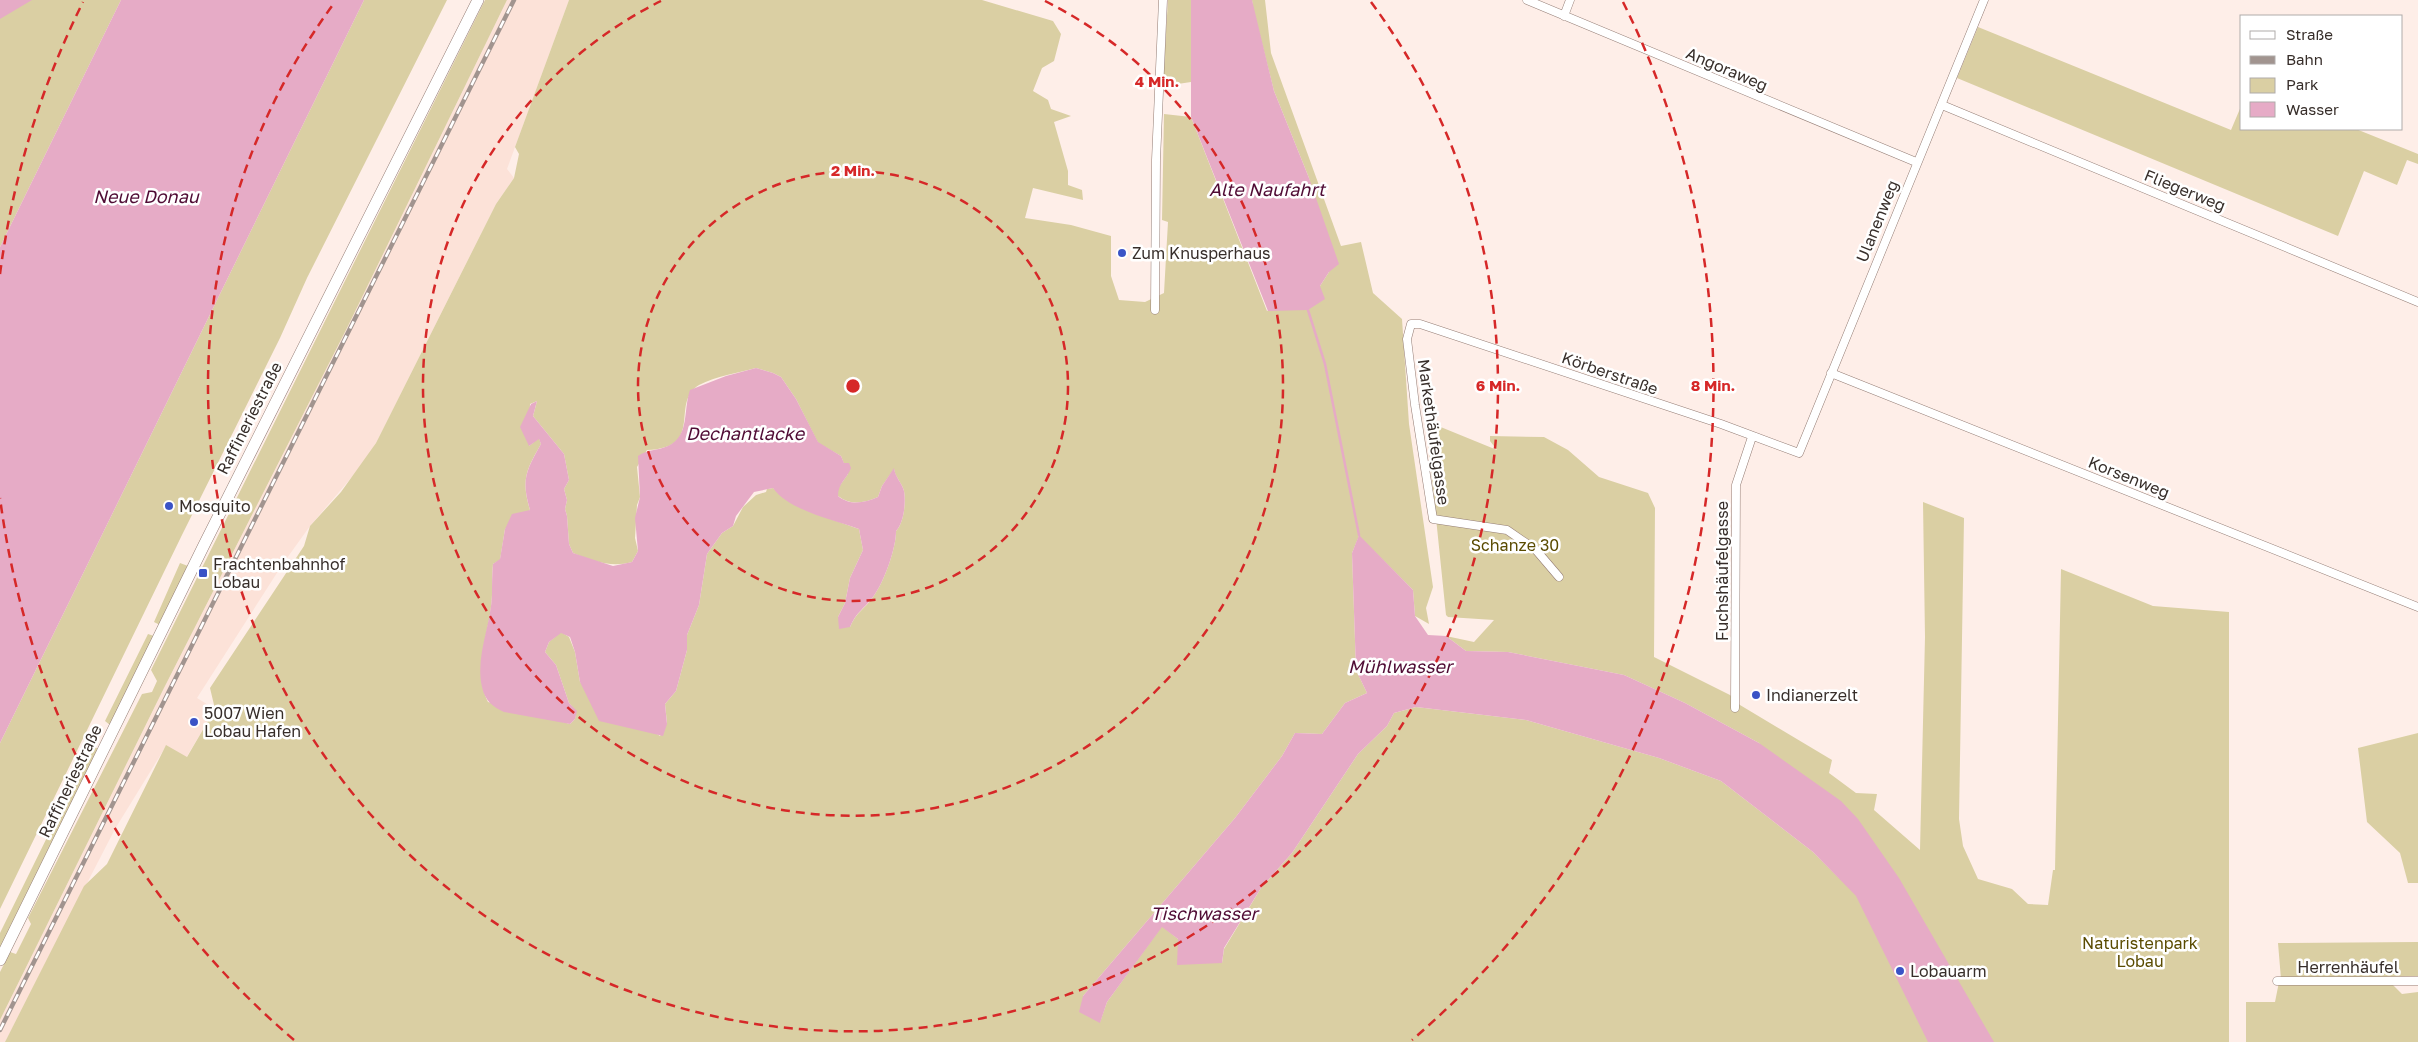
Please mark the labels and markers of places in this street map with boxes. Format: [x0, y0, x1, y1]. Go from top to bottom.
place label: Zum Knusperhaus [1132, 243, 1271, 263]
marker: Zum Knusperhaus [1116, 247, 1128, 259]
centre of rings [844, 377, 862, 395]
place label: Mosquito [179, 496, 251, 516]
marker: Mosquito [163, 500, 175, 512]
place label: Frachtenbahnhof Lobau [213, 554, 345, 592]
marker: Frachtenbahnhof Lobau [197, 567, 209, 579]
place label: Indianerzelt [1766, 685, 1858, 705]
marker: Indianerzelt [1750, 689, 1762, 701]
place label: 5007 Wien Lobau Hafen [204, 703, 301, 741]
marker: 5007 Wien Lobau Hafen [188, 716, 200, 728]
place label: Lobauarm [1910, 961, 1987, 981]
marker: Lobauarm [1894, 965, 1906, 977]

